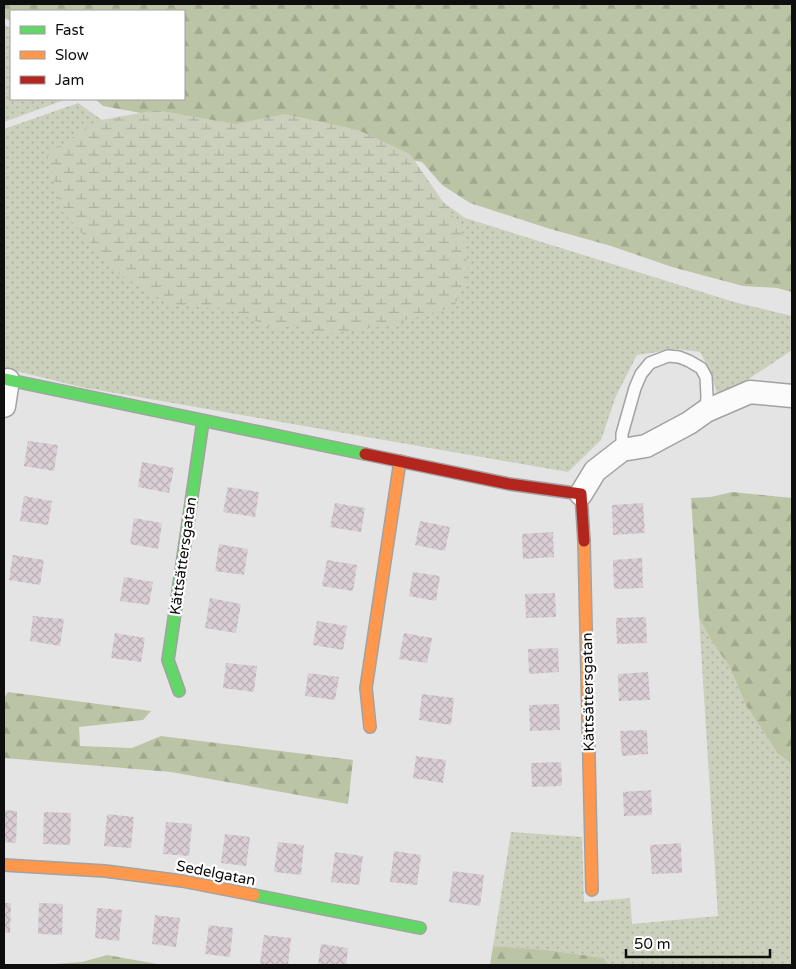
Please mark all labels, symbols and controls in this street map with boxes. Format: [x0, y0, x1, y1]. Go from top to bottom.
legend [10, 10, 185, 100]
text: Fast [55, 21, 85, 39]
text: Slow [55, 46, 89, 64]
text: Jam [55, 71, 84, 89]
street label: Kättsättersgatan [166, 496, 200, 616]
street label: Kättsättersgatan [578, 632, 598, 752]
street label: Sedelgatan [175, 856, 257, 890]
scale bar [626, 926, 770, 958]
text: 50 m [634, 935, 671, 953]

